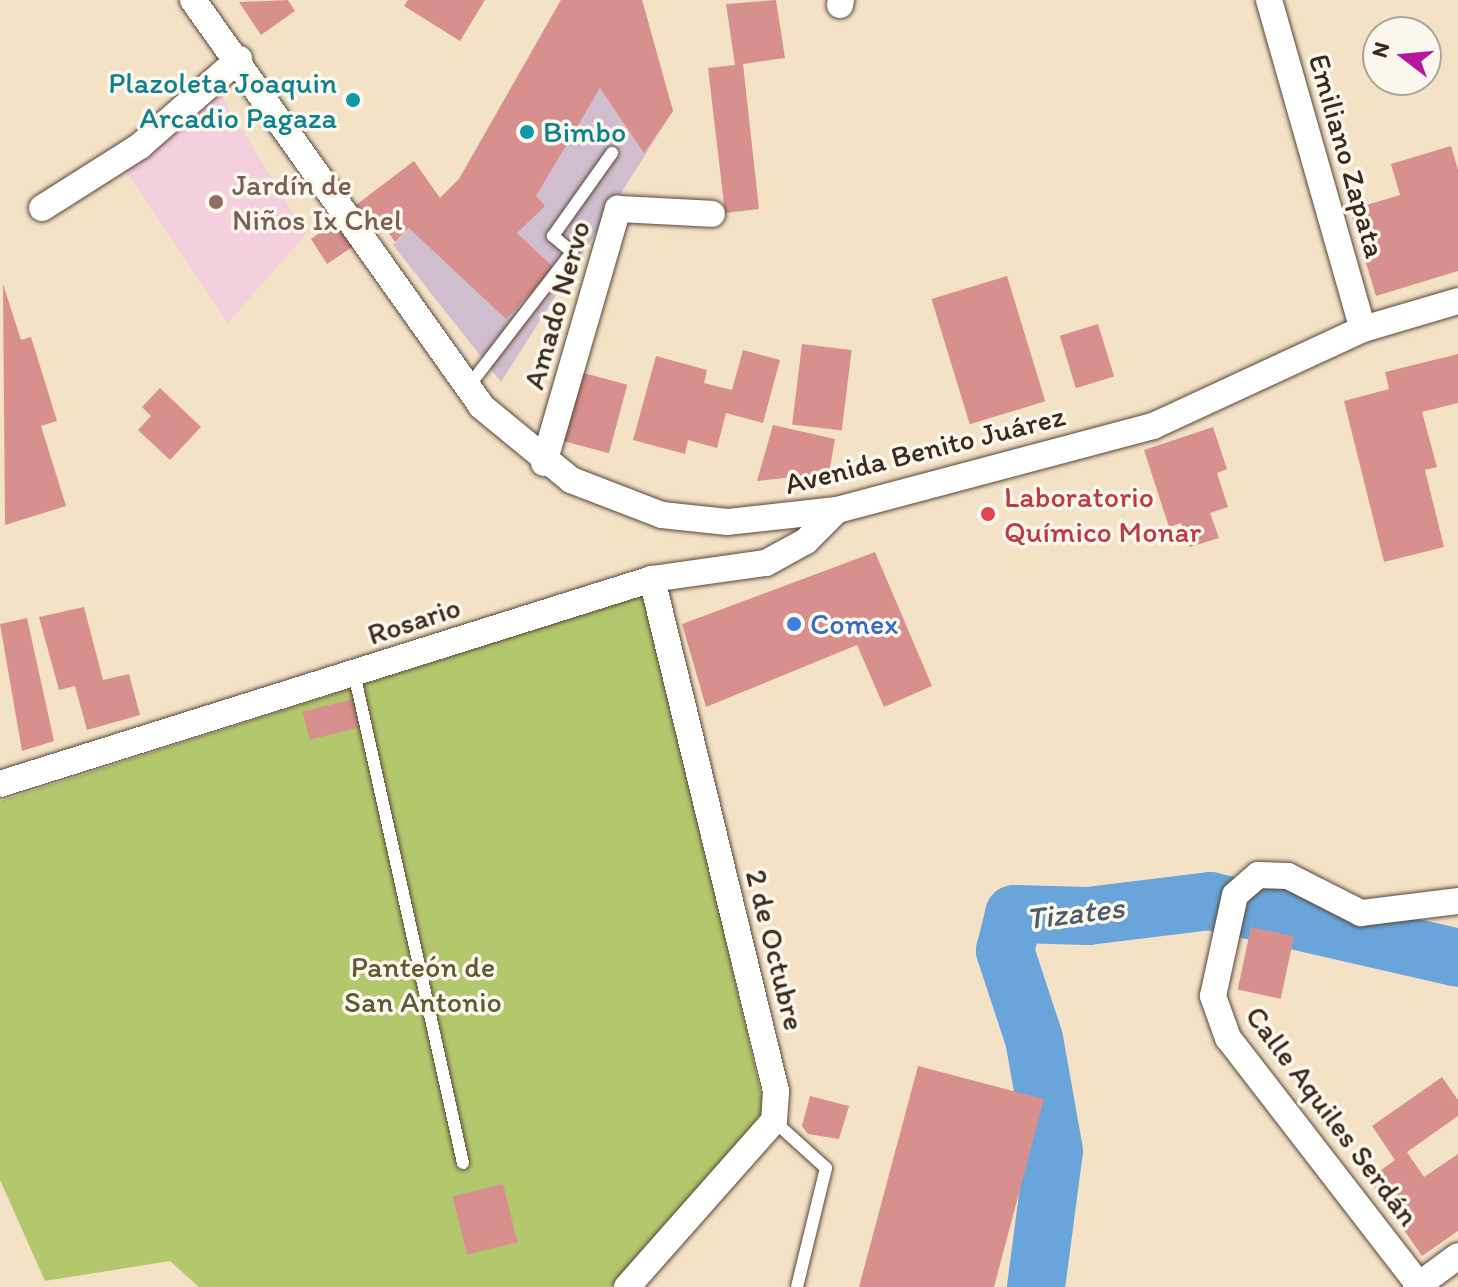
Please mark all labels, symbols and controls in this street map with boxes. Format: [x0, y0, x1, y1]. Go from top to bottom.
north arrow [1362, 16, 1442, 96]
text: N [1365, 39, 1395, 61]
street label: Emiliano Zapata [1301, 50, 1393, 262]
place label: Plazoleta Joaquin Arcadio Pagaza [110, 65, 337, 136]
marker: Plazoleta Joaquin Arcadio Pagaza [344, 91, 362, 109]
place label: Bimbo [543, 114, 626, 150]
marker: Bimbo [518, 123, 536, 141]
place label: Jardín de Niños Ix Chel [232, 167, 403, 238]
marker: Jardín de Niños Ix Chel [207, 193, 225, 211]
street label: Amado Nervo [516, 217, 598, 393]
street label: Avenida Benito Juárez [781, 398, 1069, 502]
place label: Laboratorio Químico Monar [1004, 479, 1201, 550]
marker: Laboratorio Químico Monar [979, 505, 997, 523]
street label: Rosario [363, 589, 465, 653]
place label: Comex [810, 606, 898, 642]
marker: Comex [785, 615, 803, 633]
street label: 2 de Octubre [738, 865, 812, 1035]
water label: Tizates [1024, 888, 1126, 938]
park label: Panteón de San Antonio [344, 949, 502, 1020]
street label: Calle Aquiles Serdán [1237, 999, 1427, 1233]

